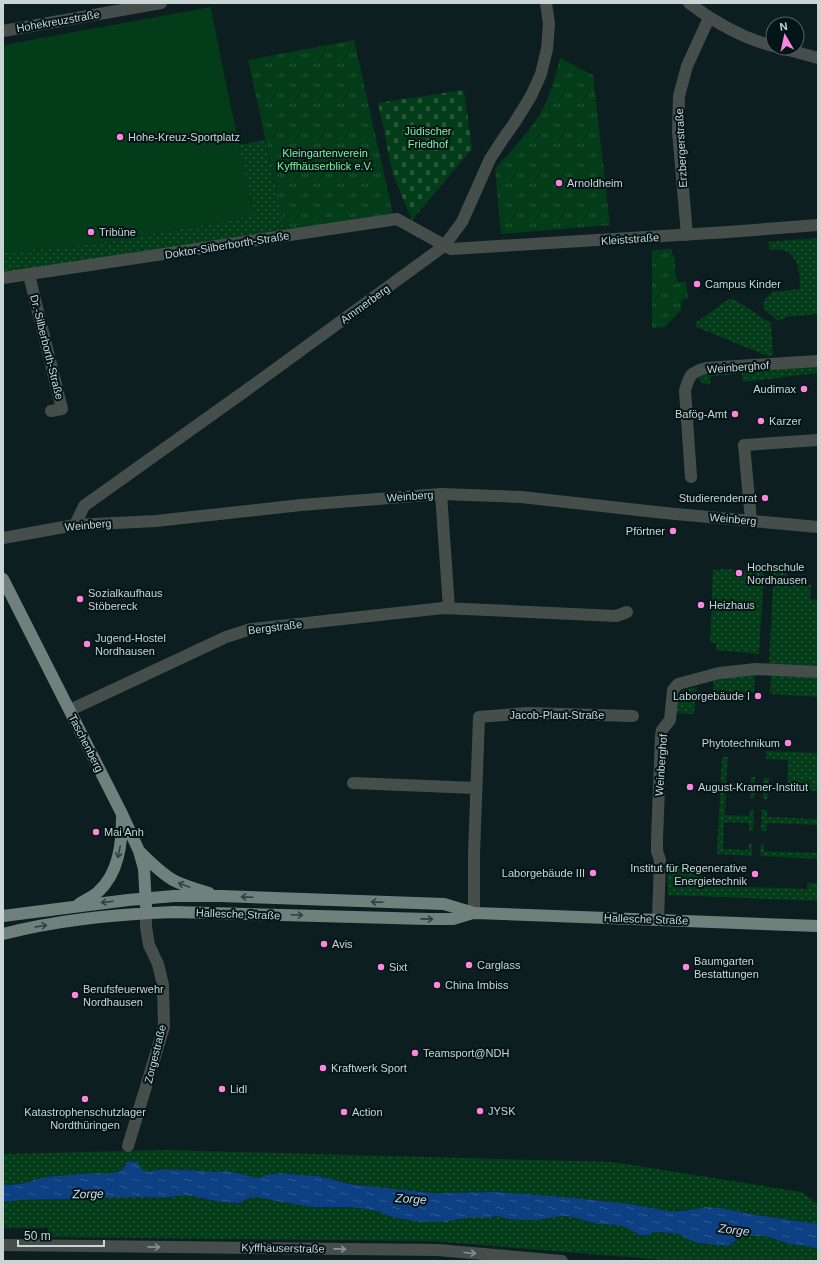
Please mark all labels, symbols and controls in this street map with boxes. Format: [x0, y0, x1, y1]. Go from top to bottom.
street label: Hohekreuzstraße [15, 8, 101, 34]
north arrow [765, 16, 805, 56]
text: N [779, 20, 788, 33]
street label: Erzbergerstraße [673, 108, 689, 188]
park label: Jüdischer Friedhof [404, 125, 452, 150]
place label: Hohe-Kreuz-Sportplatz [128, 131, 240, 143]
marker: Hohe-Kreuz-Sportplatz [115, 132, 125, 142]
park label: Kleingartenverein Kyffhäuserblick e.V. [277, 147, 373, 172]
place label: Arnoldheim [567, 177, 623, 189]
marker: Arnoldheim [554, 178, 564, 188]
place label: Tribüne [99, 226, 136, 238]
marker: Tribüne [86, 227, 96, 237]
street label: Doktor-Silberborth-Straße [164, 229, 290, 261]
street label: Kleiststraße [601, 231, 659, 247]
place label: Campus Kinder [705, 278, 781, 290]
marker: Campus Kinder [692, 279, 702, 289]
street label: Ammerberg [338, 282, 392, 326]
street label: Dr.-Silberborth-Straße [28, 293, 66, 401]
street label: Weinberghof [707, 359, 770, 375]
place label: Audimax [753, 383, 797, 395]
marker: Audimax [799, 384, 809, 394]
place label: Bafög-Amt [675, 408, 727, 420]
marker: Bafög-Amt [730, 409, 740, 419]
place label: Karzer [769, 415, 802, 427]
marker: Karzer [756, 416, 766, 426]
street label: Weinberg [386, 488, 434, 504]
place label: Studierendenrat [679, 492, 757, 504]
marker: Studierendenrat [760, 493, 770, 503]
street label: Weinberg [709, 511, 757, 527]
street label: Weinberg [64, 517, 112, 533]
place label: Pförtner [626, 525, 665, 537]
marker: Pförtner [668, 526, 678, 536]
place label: Hochschule Nordhausen [747, 561, 807, 586]
marker: Hochschule Nordhausen [734, 568, 744, 578]
place label: Sozialkaufhaus Stöbereck [88, 587, 163, 612]
marker: Sozialkaufhaus Stöbereck [75, 594, 85, 604]
place label: Heizhaus [709, 599, 755, 611]
marker: Heizhaus [696, 600, 706, 610]
street label: Bergstraße [247, 618, 303, 636]
place label: Jugend-Hostel Nordhausen [95, 632, 166, 657]
marker: Jugend-Hostel Nordhausen [82, 639, 92, 649]
place label: Laborgebäude I [673, 690, 750, 702]
marker: Laborgebäude I [753, 691, 763, 701]
street label: Jacob-Plaut-Straße [510, 709, 604, 721]
street label: Taschenberg [66, 712, 106, 774]
street label: Weinberghof [653, 733, 669, 796]
place label: Phytotechnikum [702, 737, 780, 749]
marker: Phytotechnikum [783, 738, 793, 748]
place label: August-Kramer-Institut [698, 781, 808, 793]
marker: August-Kramer-Institut [685, 782, 695, 792]
place label: Mai Anh [104, 826, 144, 838]
marker: Mai Anh [91, 827, 101, 837]
one-way arrow [114, 845, 122, 858]
place label: Institut für Regenerative Energietechnik [630, 862, 747, 887]
place label: Laborgebäude III [502, 867, 585, 879]
marker: Laborgebäude III [588, 868, 598, 878]
marker: Institut für Regenerative Energietechnik [750, 869, 760, 879]
one-way arrow [179, 880, 191, 888]
one-way arrow [241, 893, 254, 901]
one-way arrow [101, 898, 114, 906]
one-way arrow [371, 898, 384, 906]
street label: Hallesche Straße [196, 907, 280, 921]
one-way arrow [290, 912, 303, 919]
street label: Hallesche Straße [604, 912, 688, 926]
one-way arrow [420, 915, 433, 923]
one-way arrow [34, 922, 47, 930]
place label: Avis [332, 938, 353, 950]
marker: Avis [319, 939, 329, 949]
place label: Baumgarten Bestattungen [694, 955, 759, 980]
place label: Carglass [477, 959, 521, 971]
marker: Carglass [464, 960, 474, 970]
place label: Sixt [389, 961, 407, 973]
marker: Sixt [376, 962, 386, 972]
marker: Baumgarten Bestattungen [681, 962, 691, 972]
place label: China Imbiss [445, 979, 509, 991]
marker: China Imbiss [432, 980, 442, 990]
place label: Berufsfeuerwehr Nordhausen [83, 983, 164, 1008]
marker: Berufsfeuerwehr Nordhausen [70, 990, 80, 1000]
street label: Zorgestraße [142, 1023, 168, 1085]
place label: Teamsport@NDH [423, 1047, 509, 1059]
marker: Teamsport@NDH [410, 1048, 420, 1058]
place label: Kraftwerk Sport [331, 1062, 407, 1074]
marker: Kraftwerk Sport [318, 1063, 328, 1073]
place label: Lidl [230, 1083, 247, 1095]
marker: Lidl [217, 1084, 227, 1094]
marker: Katastrophenschutzlager Nordthüringen [80, 1094, 90, 1104]
place label: JYSK [488, 1105, 516, 1117]
place label: Katastrophenschutzlager Nordthüringen [24, 1106, 146, 1131]
place label: Action [352, 1106, 383, 1118]
marker: JYSK [475, 1106, 485, 1116]
marker: Action [339, 1107, 349, 1117]
water label: Zorge [71, 1187, 104, 1201]
water label: Zorge [394, 1191, 427, 1207]
water label: Zorge [717, 1221, 751, 1239]
scale bar [18, 1222, 104, 1248]
text: 50 m [24, 1229, 51, 1243]
street label: Kyffhäuserstraße [241, 1241, 325, 1255]
one-way arrow [147, 1243, 160, 1251]
one-way arrow [333, 1245, 346, 1253]
one-way arrow [463, 1249, 476, 1256]

